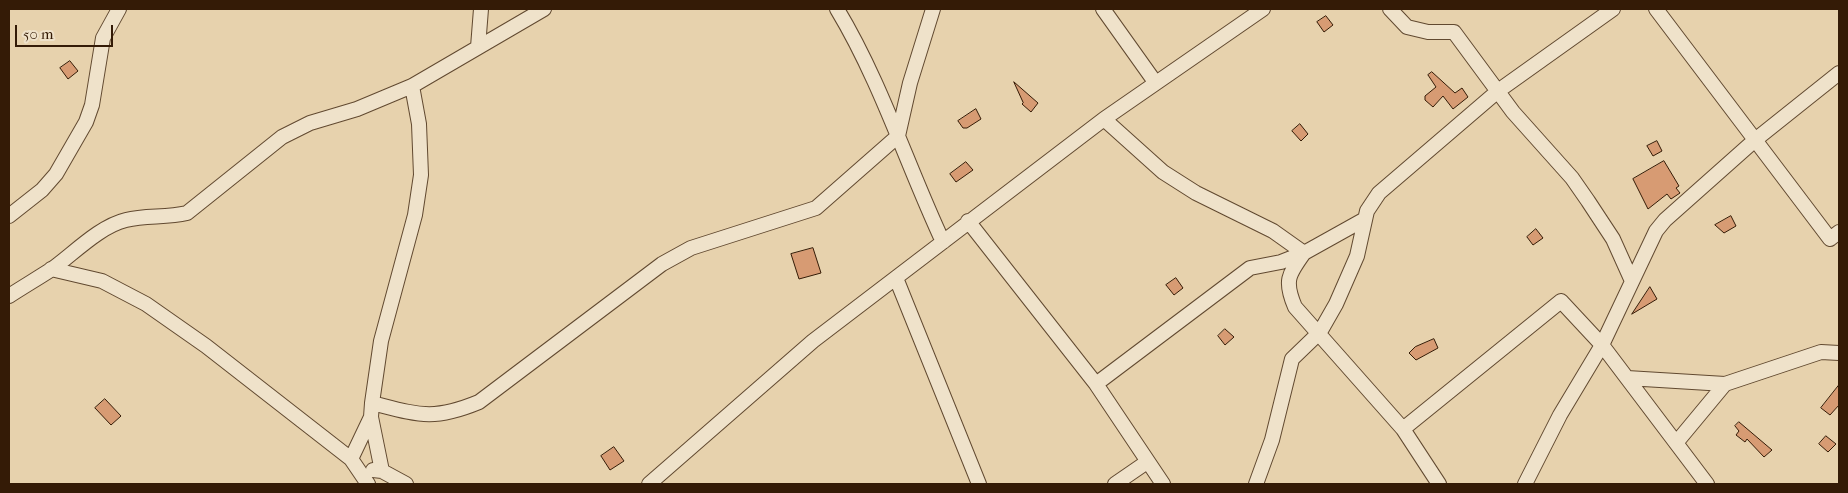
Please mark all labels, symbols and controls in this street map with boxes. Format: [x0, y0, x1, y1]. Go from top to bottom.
scale bar [18, 15, 115, 47]
text: 50 m [23, 25, 53, 43]

